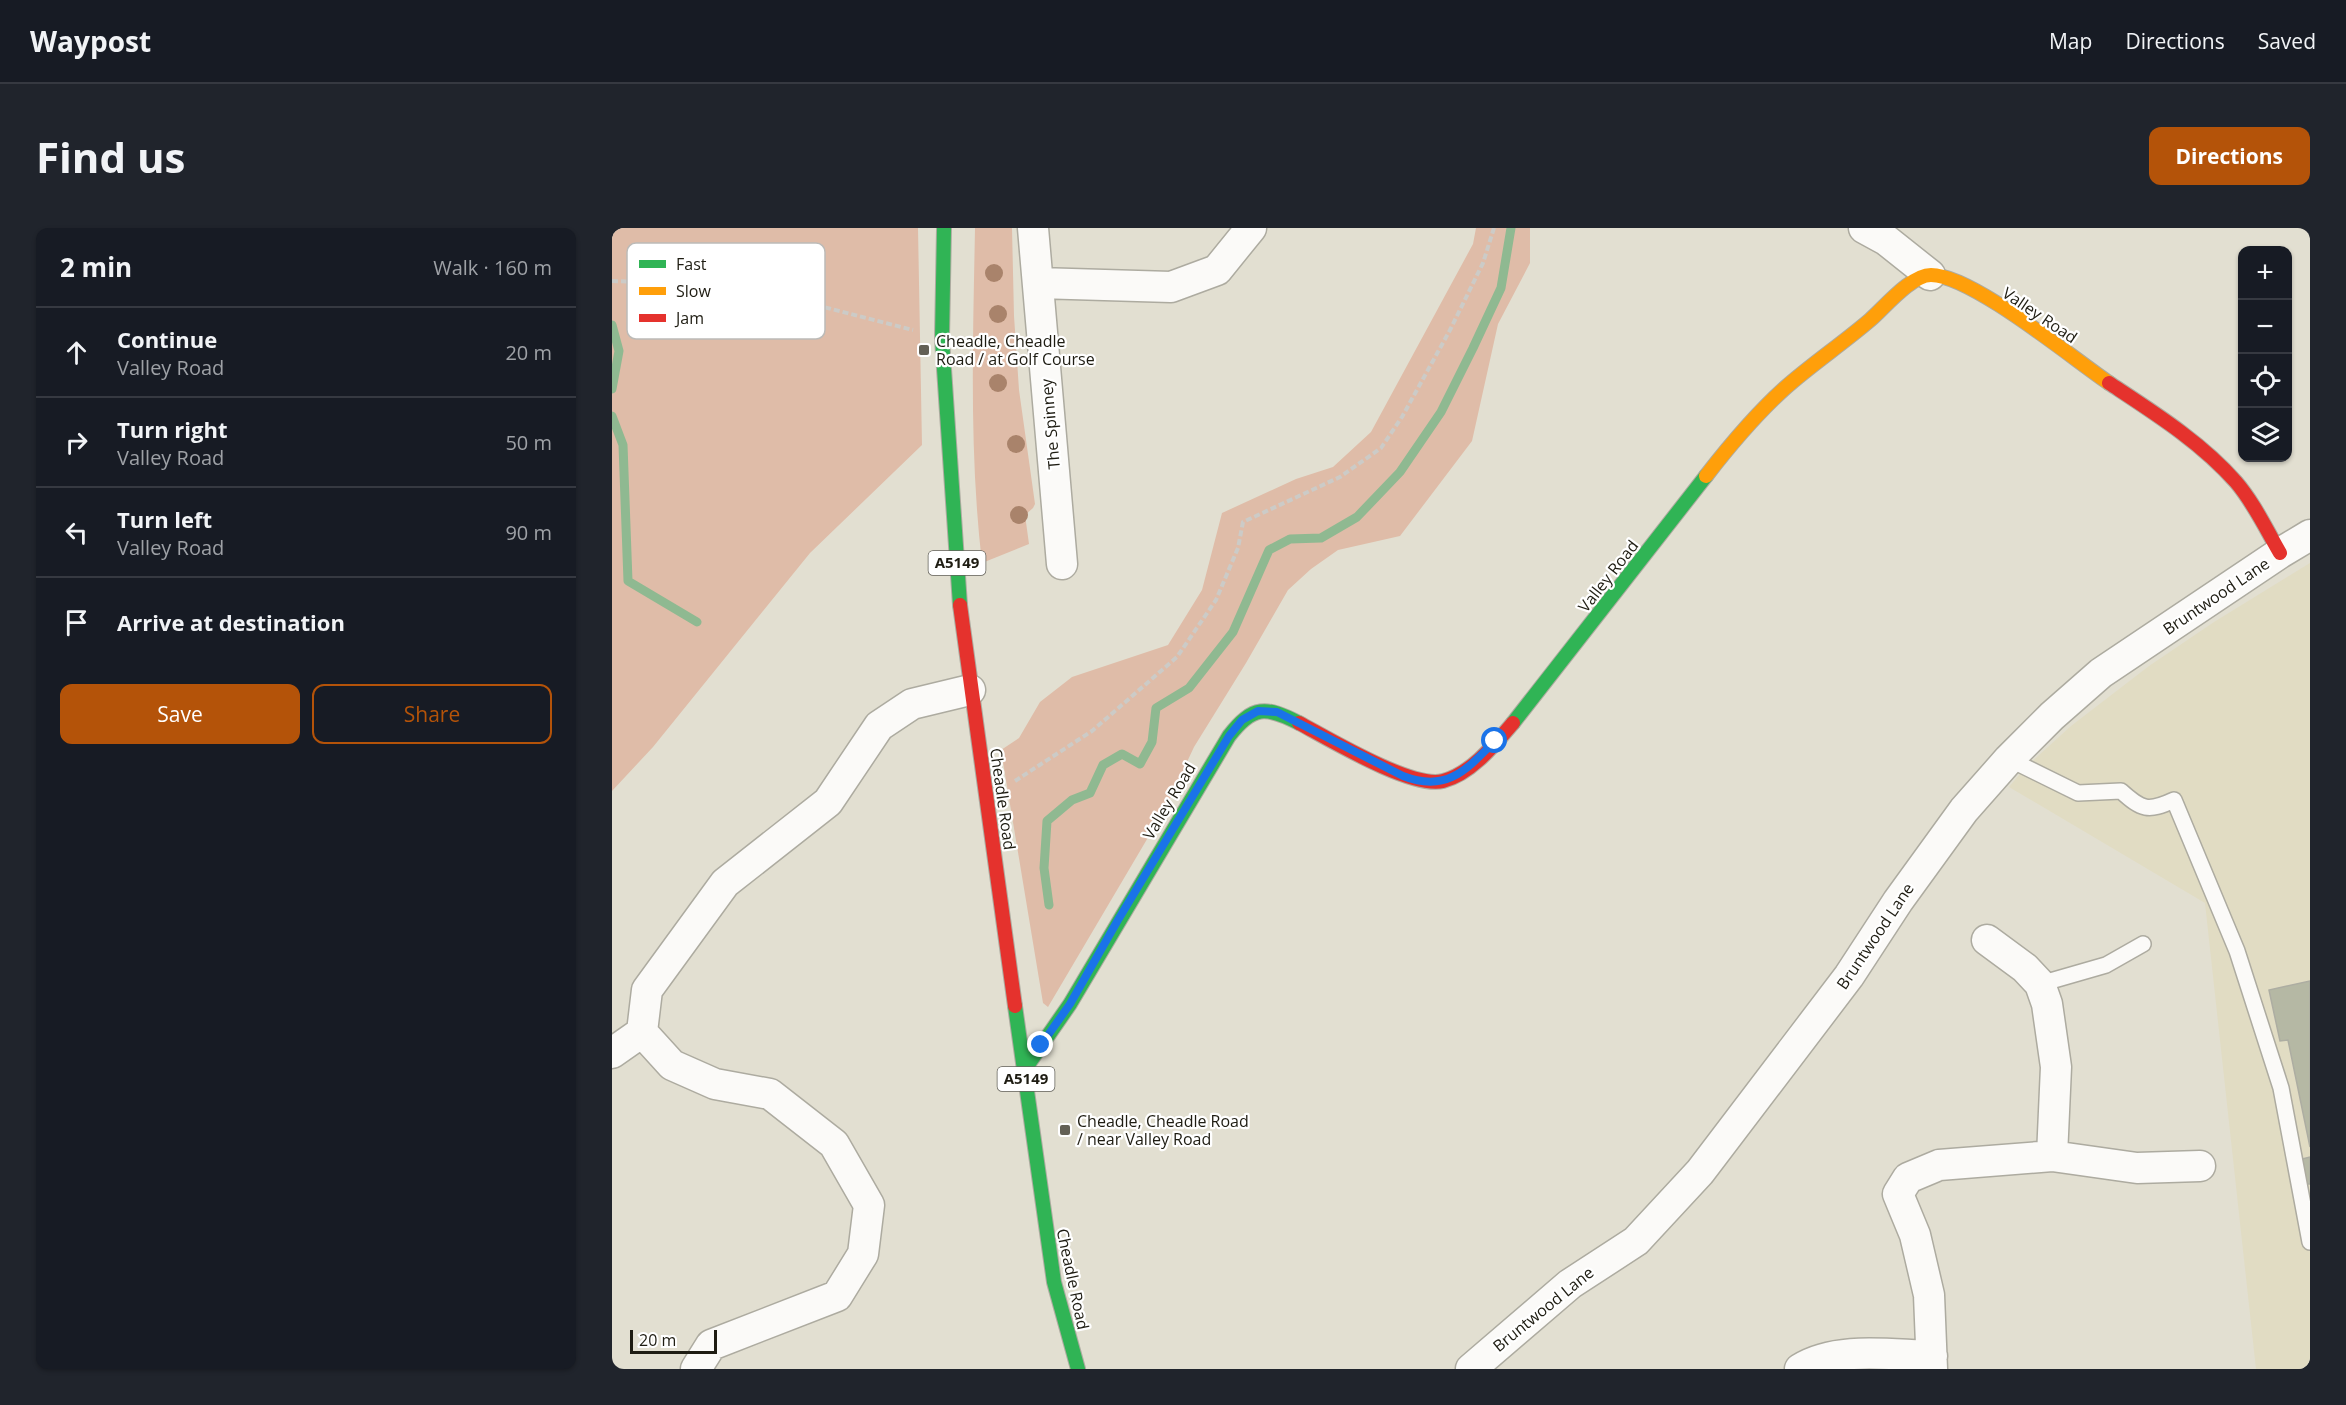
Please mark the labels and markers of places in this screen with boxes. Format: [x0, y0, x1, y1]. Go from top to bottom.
place label: Cheadle, Cheadle Road / at Golf Course [936, 330, 1095, 370]
marker: Cheadle, Cheadle Road / at Golf Course [917, 343, 931, 357]
place label: Cheadle, Cheadle Road / near Valley Road [1077, 1110, 1249, 1150]
marker: Cheadle, Cheadle Road / near Valley Road [1058, 1123, 1072, 1137]

